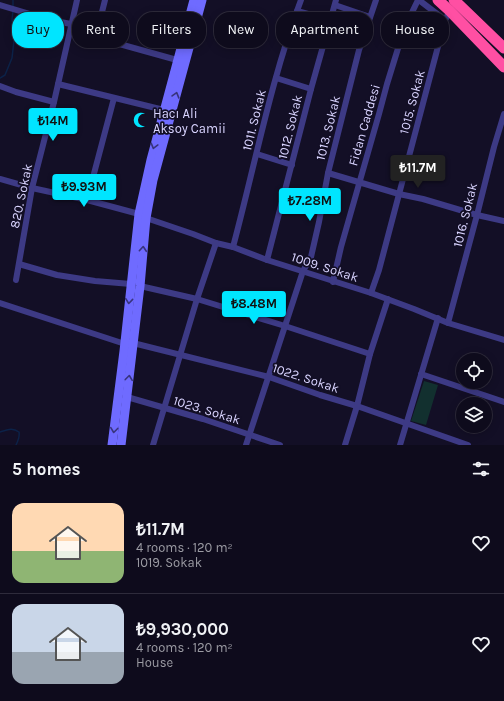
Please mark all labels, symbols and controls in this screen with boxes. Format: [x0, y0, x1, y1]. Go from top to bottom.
chip: Buy [12, 12, 64, 48]
chip: Rent [72, 12, 129, 48]
chip: Filters [137, 12, 206, 48]
chip: New [214, 12, 268, 48]
chip: Apartment [276, 12, 373, 48]
chip: House [381, 12, 449, 48]
street label: 1015. Sokak [396, 68, 428, 136]
street label: Fidan Caddesi [345, 82, 383, 168]
street label: 1011. Sokak [239, 88, 269, 152]
one-way arrow [171, 92, 180, 99]
street label: 1012. Sokak [275, 93, 305, 161]
street label: 1013. Sokak [313, 94, 343, 162]
place label: Hacı Ali Aksoy Camii [153, 106, 226, 136]
pin: ₺14M [29, 108, 77, 142]
mosque icon: Hacı Ali Aksoy Camii [132, 111, 150, 129]
text: ₺14M [37, 113, 69, 128]
one-way arrow [151, 142, 159, 149]
pin: ₺11.7M [385, 155, 451, 189]
text: ₺11.7M [399, 160, 437, 175]
street label: 820. Sokak [7, 162, 35, 230]
pin: ₺9.93M [51, 174, 117, 208]
text: ₺9.93M [61, 179, 107, 194]
street label: 1016. Sokak [450, 181, 480, 249]
pin: ₺7.28M [277, 188, 343, 222]
text: ₺7.28M [288, 193, 332, 208]
one-way arrow [138, 246, 147, 252]
street label: 1009. Sokak [290, 249, 360, 285]
pin: ₺8.48M [221, 291, 287, 325]
text: ₺8.48M [231, 296, 277, 311]
one-way arrow [125, 298, 134, 304]
map controls [456, 353, 492, 433]
button: locate [456, 353, 492, 389]
street label: 1022. Sokak [271, 360, 341, 396]
one-way arrow [124, 375, 133, 382]
street label: 1023. Sokak [172, 393, 242, 427]
button: layers [456, 397, 492, 433]
one-way arrow [110, 427, 119, 434]
icon: filters [470, 458, 492, 480]
text: 5 homes [12, 459, 81, 479]
icon: home [44, 519, 92, 567]
text: ₺11.7M [136, 519, 185, 539]
icon: heart [470, 532, 492, 554]
text: 4 rooms · 120 m² [136, 540, 233, 555]
text: 1019. Sokak [136, 555, 202, 570]
text: ₺9,930,000 [136, 619, 229, 639]
icon: home [44, 620, 92, 668]
icon: heart [470, 633, 492, 655]
text: 4 rooms · 120 m² [136, 640, 233, 655]
text: House [136, 655, 173, 670]

